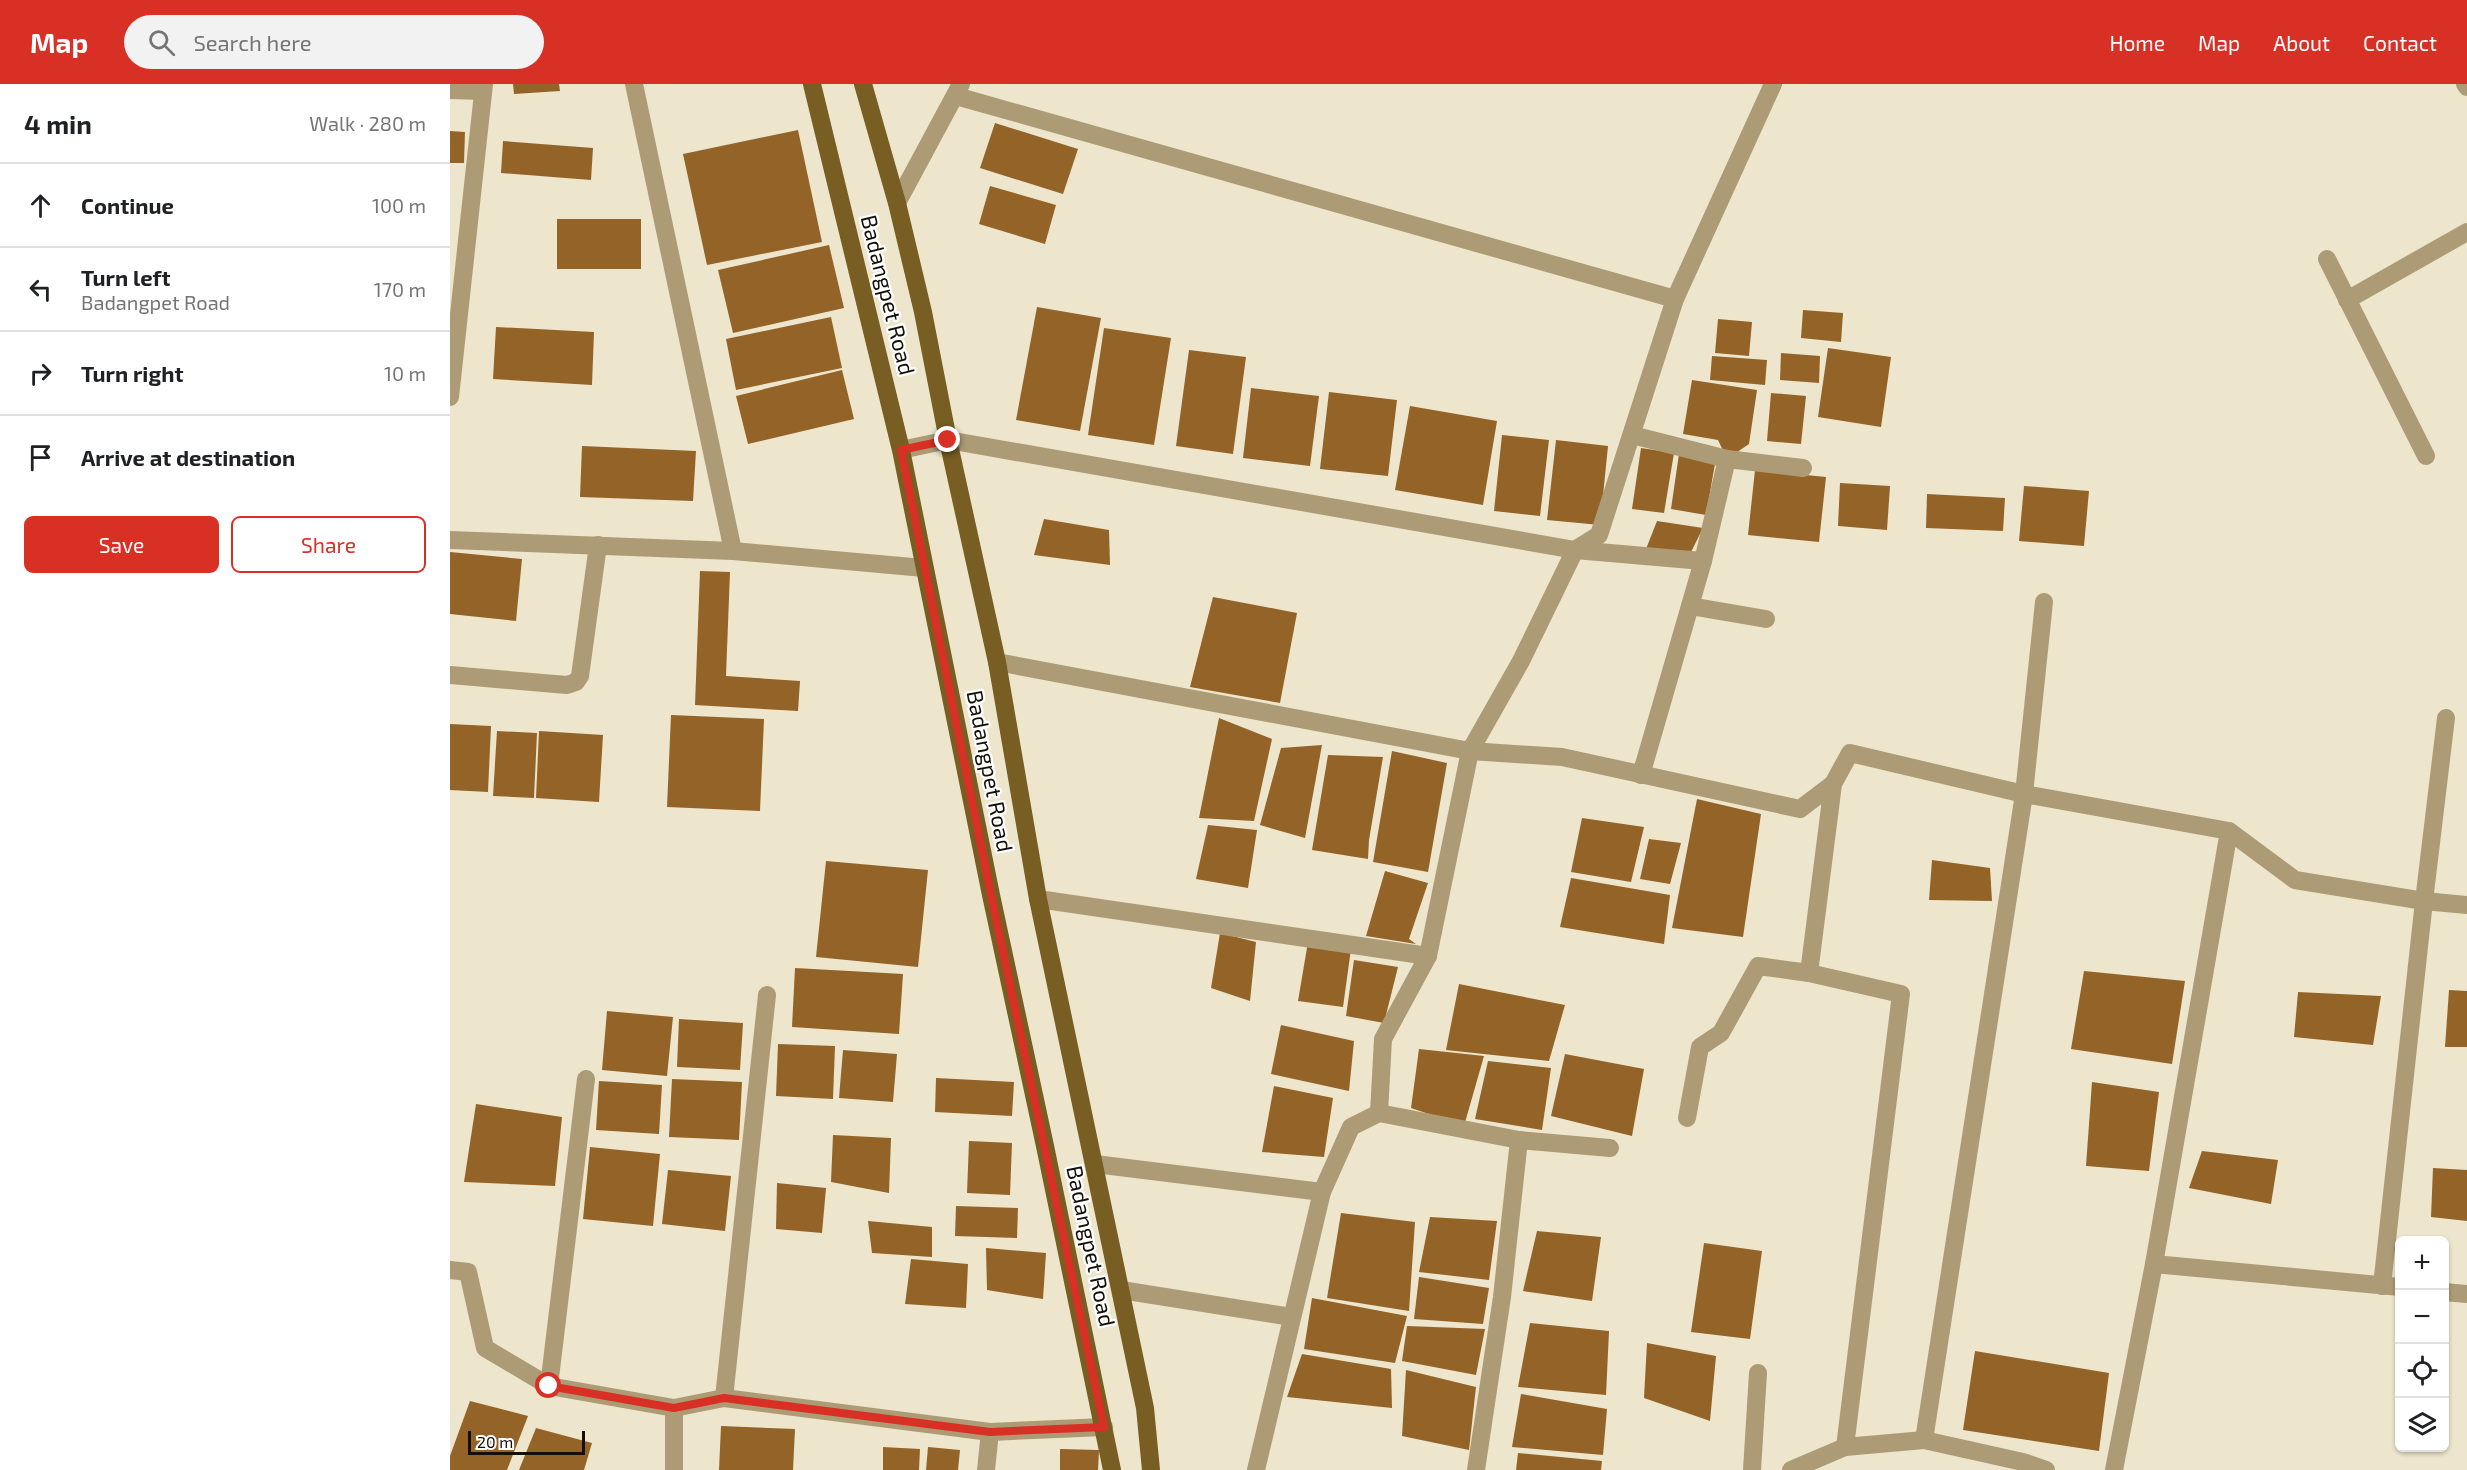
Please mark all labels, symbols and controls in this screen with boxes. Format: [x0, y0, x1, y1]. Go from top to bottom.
search box [124, 15, 544, 69]
text: Map [30, 25, 88, 59]
icon: search [145, 26, 178, 59]
text: Search here [193, 29, 312, 55]
text: Home [2109, 30, 2165, 55]
text: Map [2198, 30, 2240, 55]
text: About [2273, 30, 2330, 55]
text: Contact [2363, 30, 2437, 55]
text: 4 min [24, 108, 92, 139]
text: Walk · 280 m [309, 111, 426, 135]
icon: ahead [24, 189, 57, 222]
text: Continue [81, 192, 174, 218]
text: 100 m [372, 193, 426, 217]
street label: Badangpet Road [857, 212, 921, 377]
text: Turn left [81, 264, 170, 290]
icon: left [24, 273, 57, 306]
text: 170 m [374, 277, 426, 301]
text: Badangpet Road [81, 290, 230, 314]
icon: right [24, 357, 57, 390]
text: Turn right [81, 360, 183, 386]
text: 10 m [384, 361, 426, 385]
route end [934, 426, 960, 452]
icon: arrive [24, 441, 57, 474]
text: Arrive at destination [81, 444, 295, 470]
button: Save [24, 516, 219, 573]
button: Share [231, 516, 426, 573]
street label: Badangpet Road [963, 688, 1019, 854]
street label: Badangpet Road [1062, 1163, 1122, 1329]
map controls [2395, 1236, 2449, 1452]
button: + [2395, 1236, 2449, 1290]
button: − [2395, 1290, 2449, 1344]
button: locate [2395, 1344, 2449, 1398]
route start [535, 1372, 561, 1398]
button: layers [2395, 1398, 2449, 1452]
scale bar [468, 1428, 585, 1456]
text: 20 m [477, 1432, 513, 1451]

